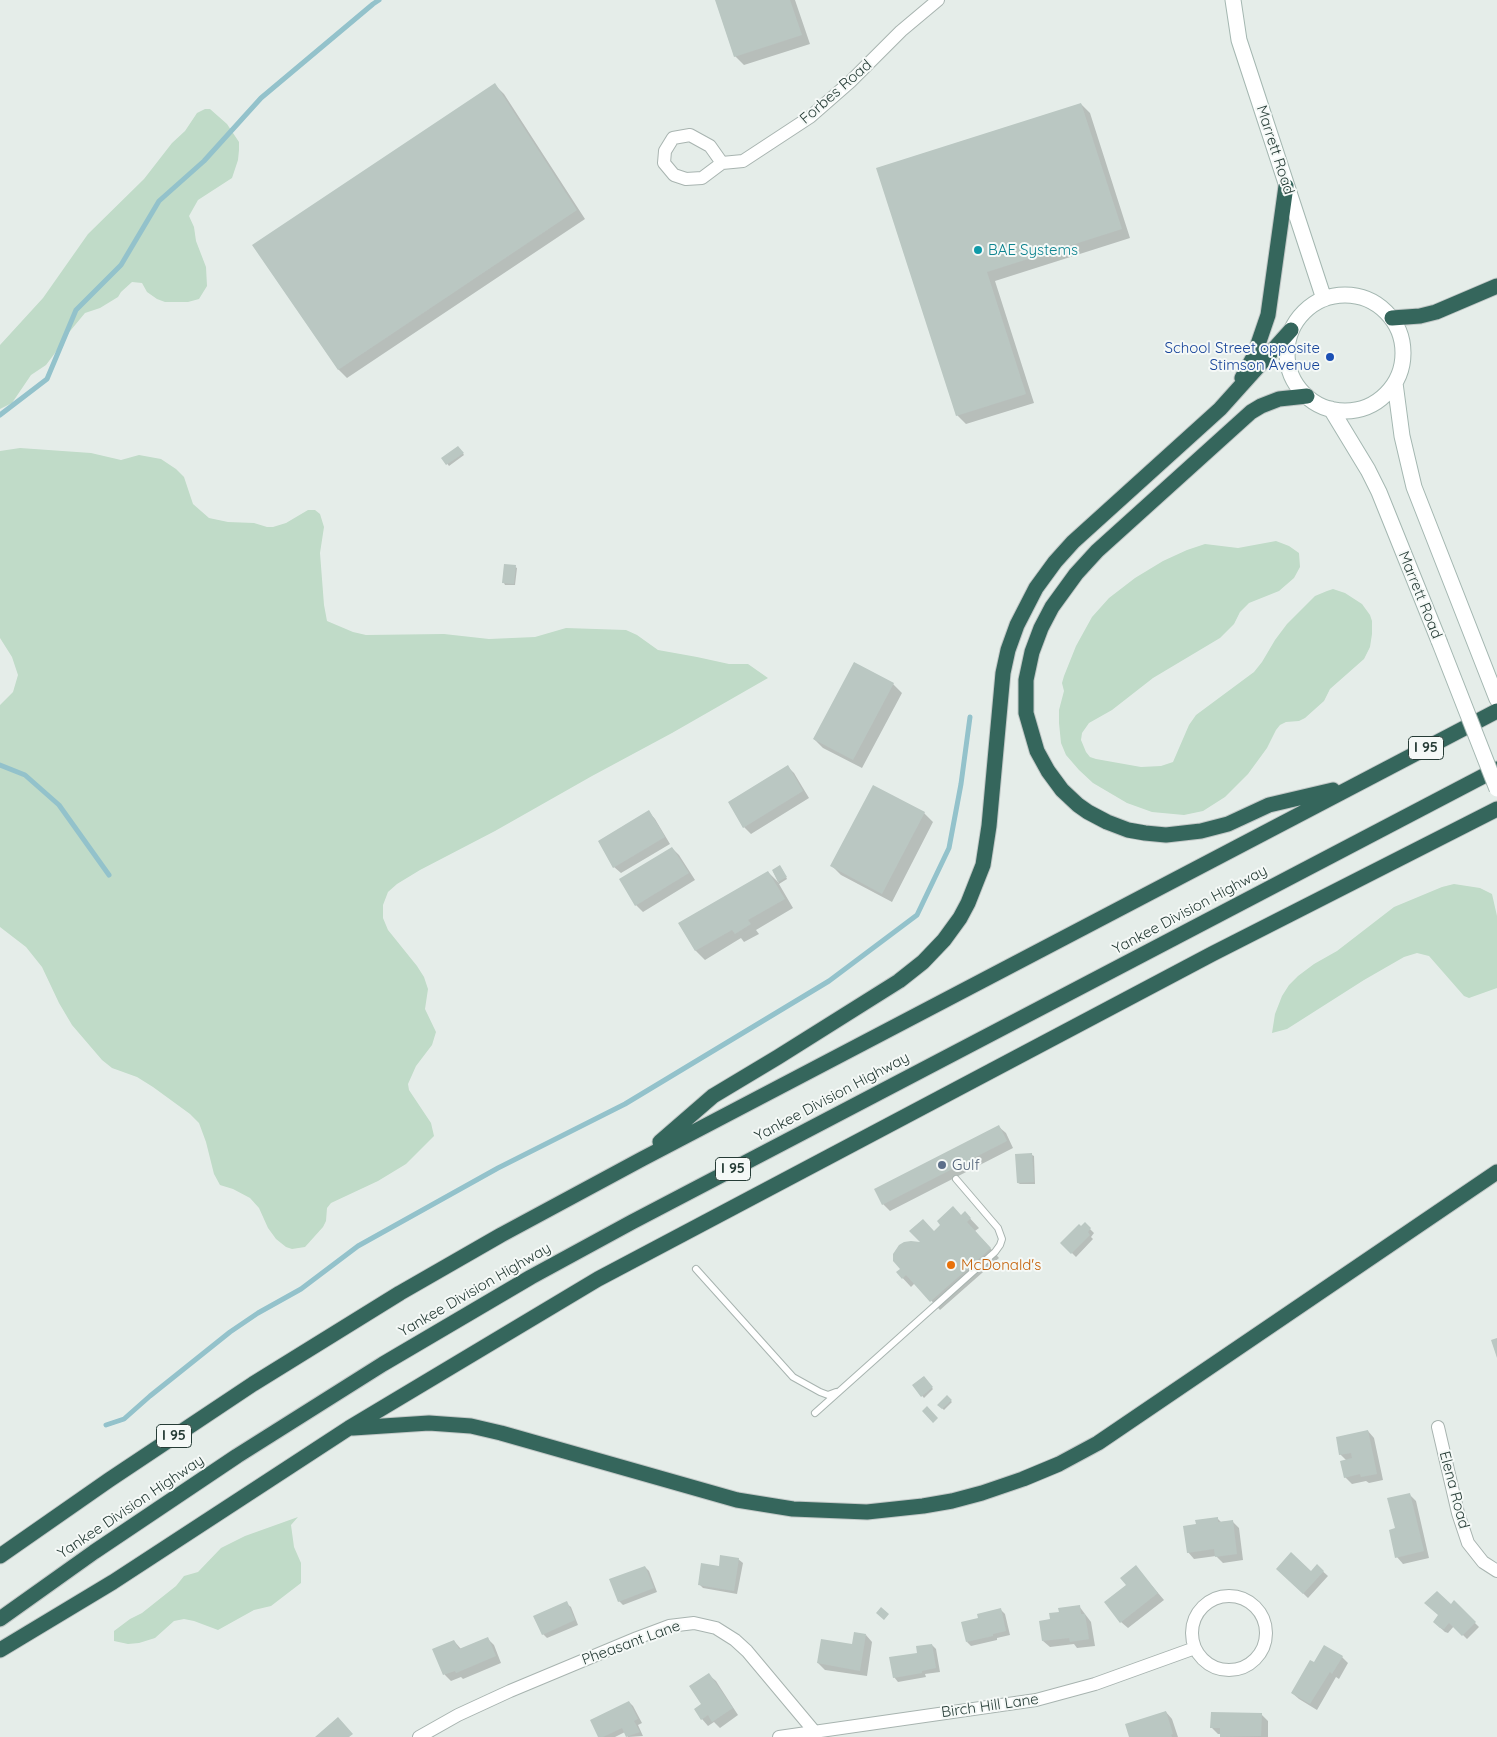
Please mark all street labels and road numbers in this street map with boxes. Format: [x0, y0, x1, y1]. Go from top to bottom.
street label: Forbes Road [797, 56, 875, 128]
street label: Marrett Road [1252, 103, 1298, 197]
street label: Marrett Road [1394, 549, 1446, 641]
road number: I 95 [1408, 736, 1444, 760]
street label: Yankee Division Highway [1110, 862, 1270, 958]
street label: Yankee Division Highway [752, 1049, 912, 1145]
road number: I 95 [716, 1158, 750, 1180]
street label: Yankee Division Highway [396, 1239, 554, 1341]
road number: I 95 [156, 1424, 192, 1448]
street label: Elena Road [1435, 1449, 1473, 1531]
street label: Yankee Division Highway [54, 1451, 208, 1563]
street label: Pheasant Lane [579, 1617, 683, 1669]
street label: Birch Hill Lane [940, 1690, 1040, 1722]

